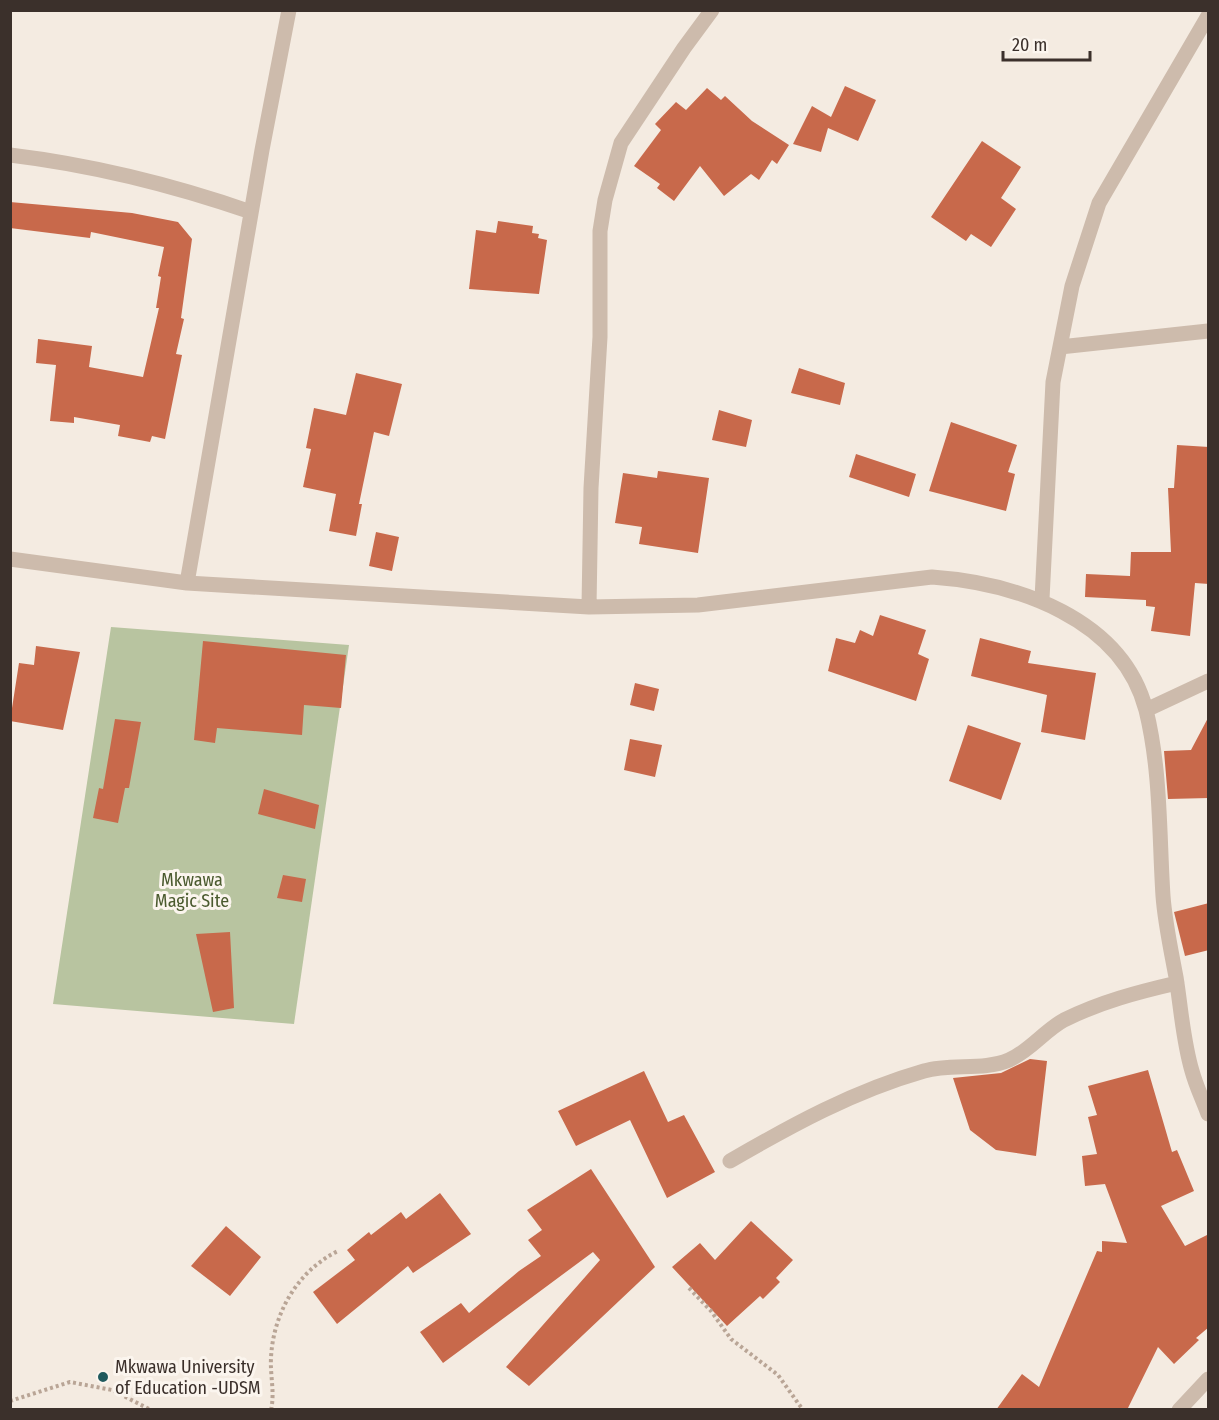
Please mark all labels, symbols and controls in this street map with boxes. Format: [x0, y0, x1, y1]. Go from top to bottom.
scale bar [1003, 24, 1090, 62]
text: 20 m [1012, 34, 1047, 56]
park label: Mkwawa Magic Site [155, 869, 229, 912]
place label: Mkwawa University of Education -UDSM [115, 1356, 261, 1399]
marker: Mkwawa University of Education -UDSM [96, 1370, 110, 1384]

